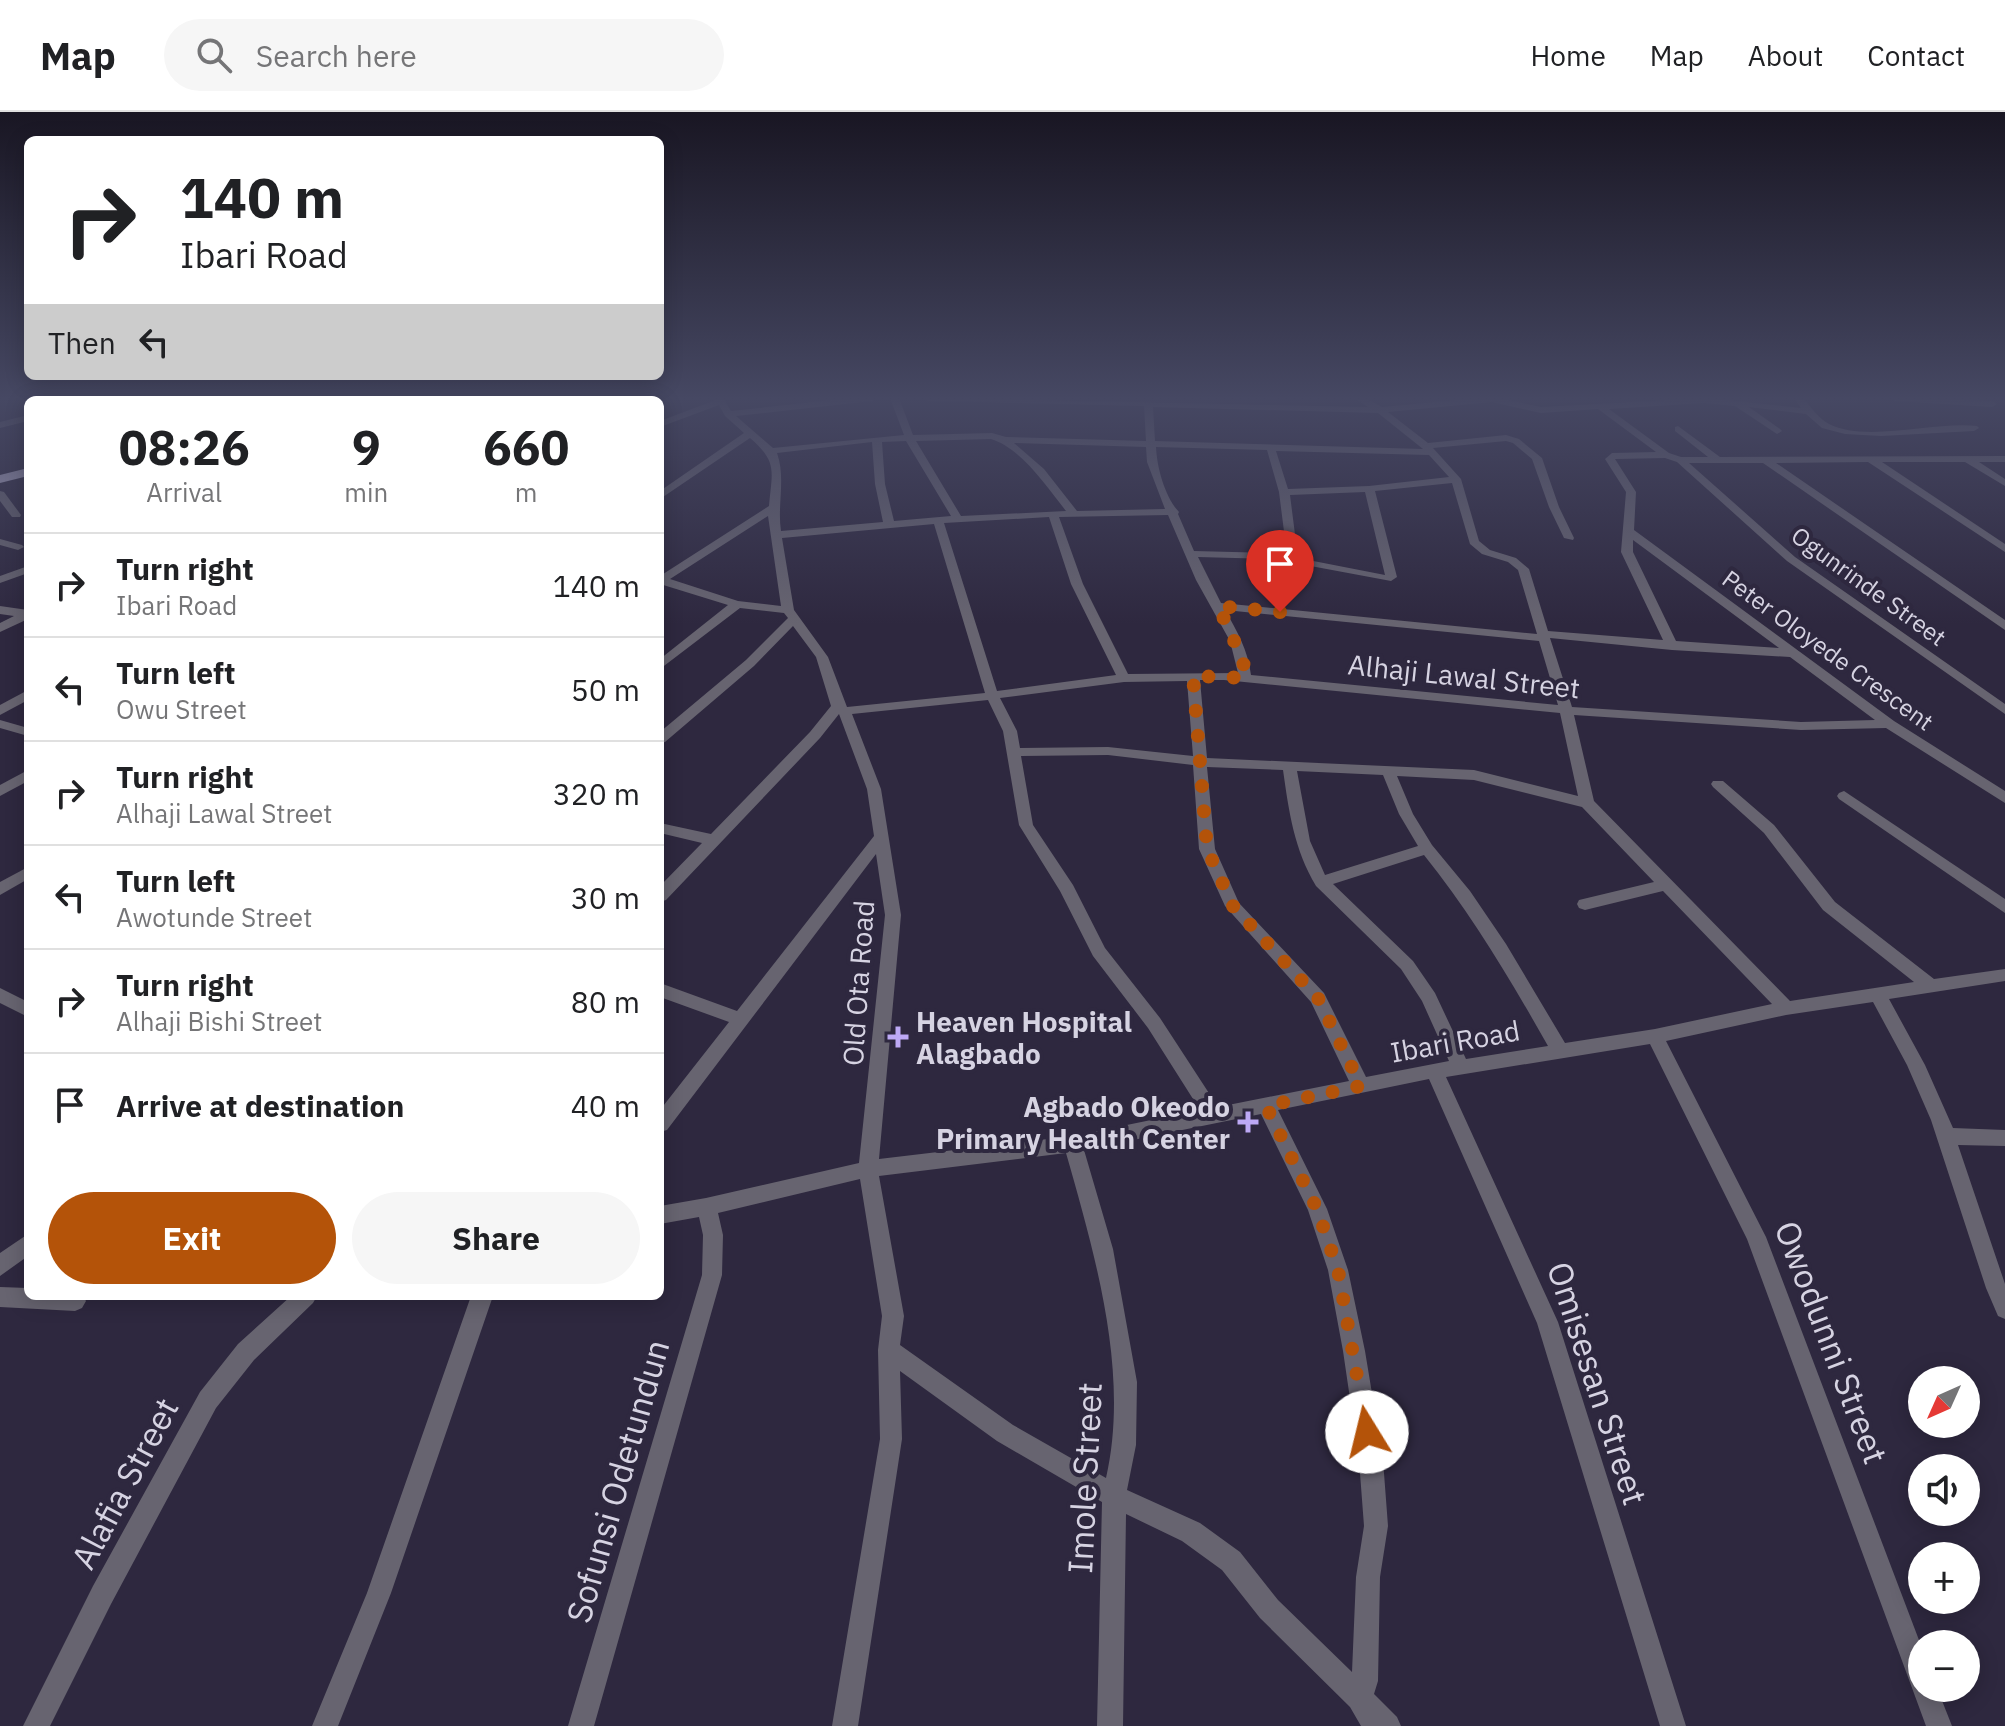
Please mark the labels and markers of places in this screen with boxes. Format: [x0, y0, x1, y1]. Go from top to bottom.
pin [1246, 530, 1314, 612]
place label: Heaven Hospital Alagbado [916, 1003, 1132, 1072]
marker: Heaven Hospital Alagbado [887, 1026, 909, 1048]
place label: Agbado Okeodo Primary Health Center [936, 1088, 1230, 1157]
marker: Agbado Okeodo Primary Health Center [1237, 1111, 1259, 1133]

